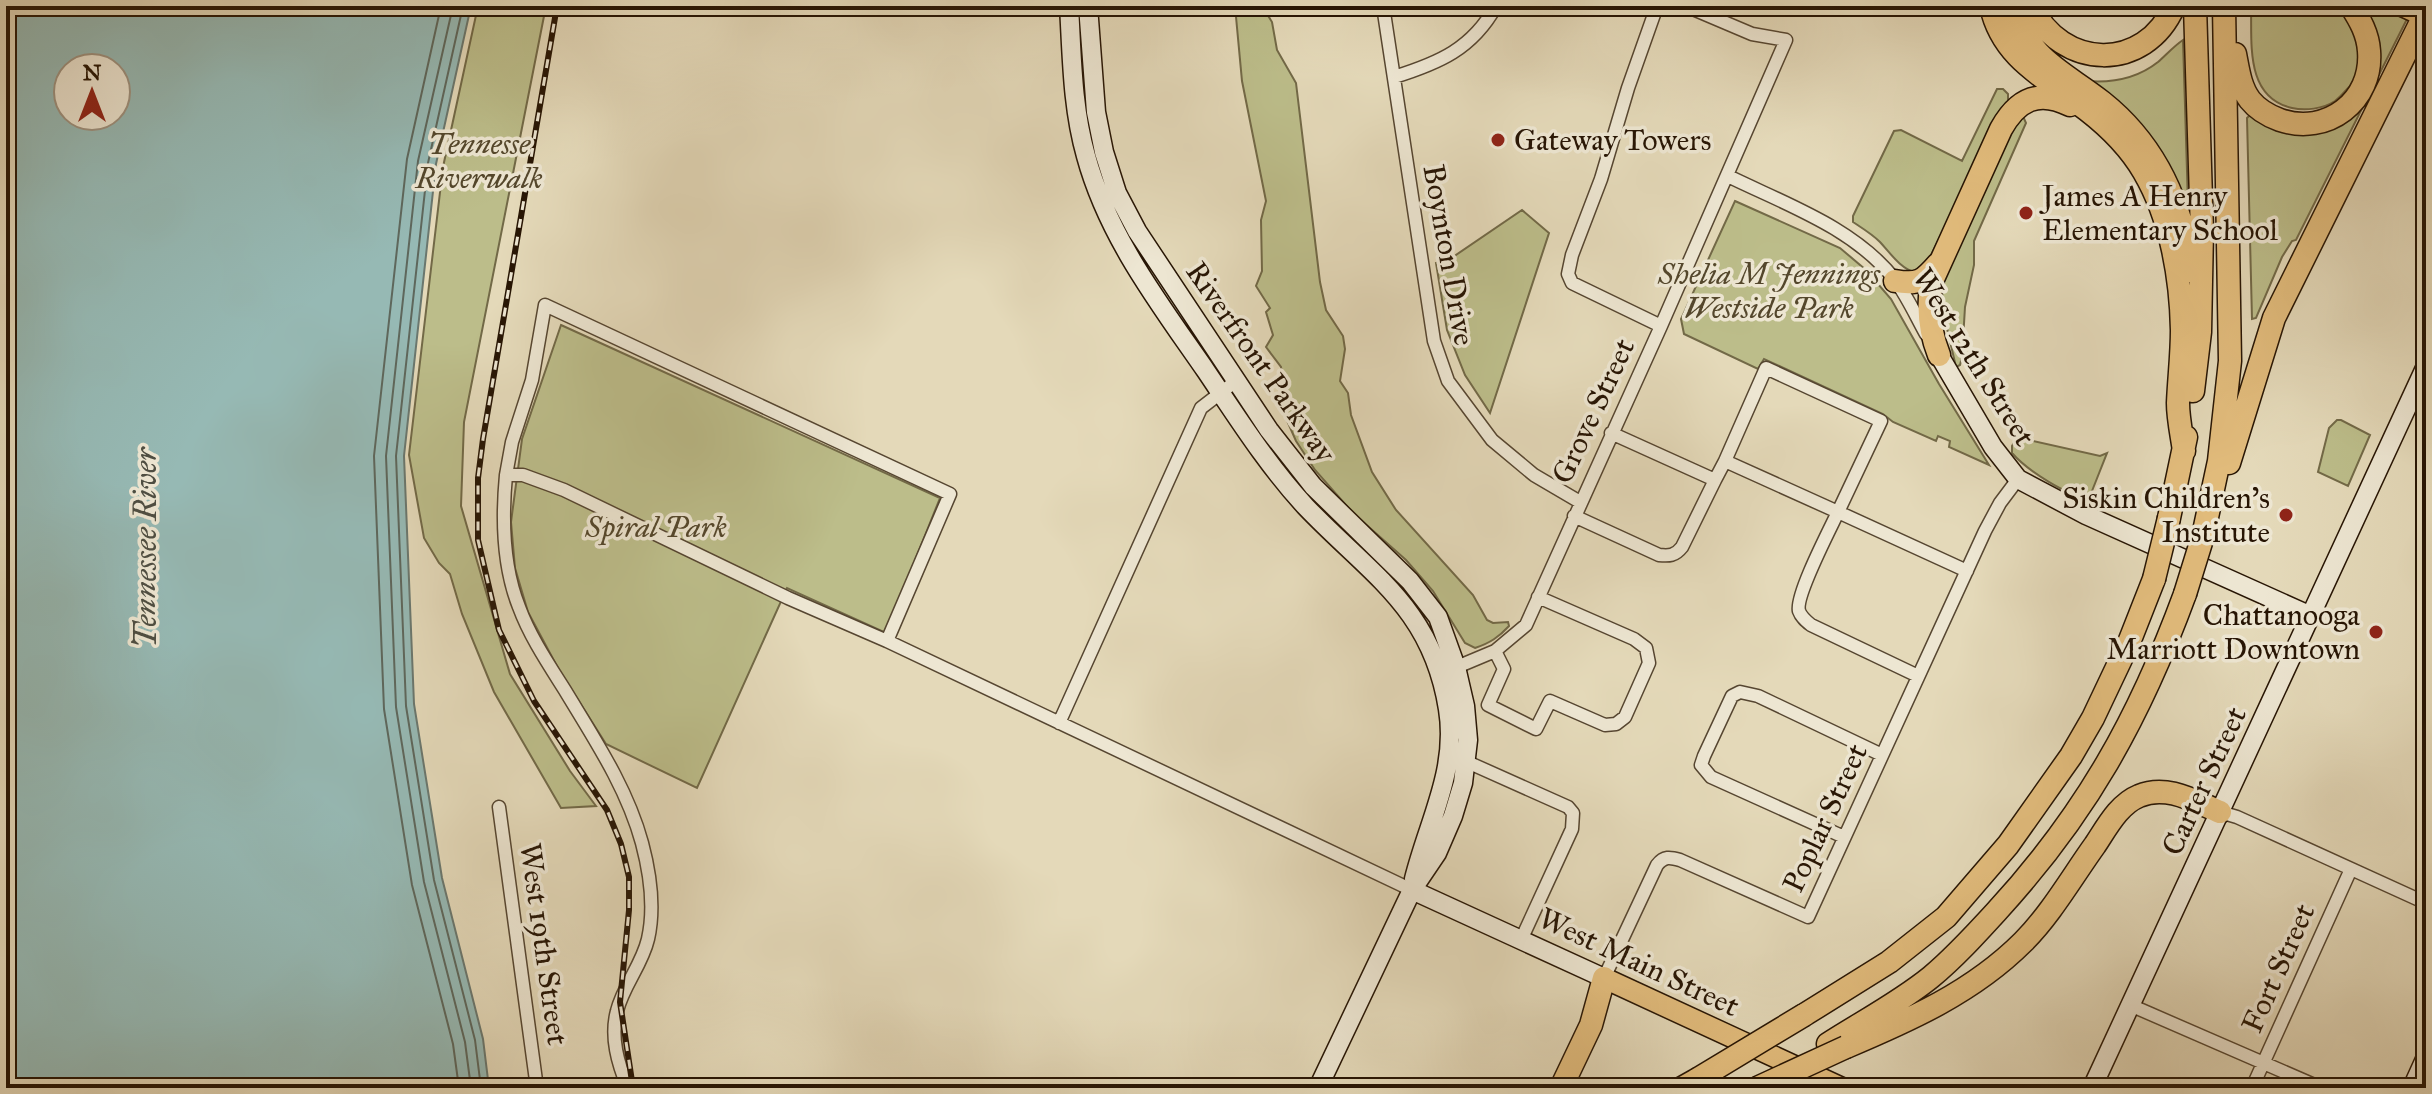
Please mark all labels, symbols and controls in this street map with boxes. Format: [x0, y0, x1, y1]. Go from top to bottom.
north arrow [52, 52, 132, 132]
text: N [83, 59, 102, 86]
place label: Gateway Towers [1514, 122, 1711, 158]
park label: Tennesse Riverwalk [414, 126, 543, 196]
marker: Gateway Towers [1489, 131, 1507, 149]
street label: Boynton Drive [1415, 162, 1483, 348]
place label: James A Henry Elementary School [2039, 178, 2279, 248]
marker: James A Henry Elementary School [2017, 204, 2035, 222]
street label: Riverfront Parkway [1178, 255, 1344, 470]
park label: Shelia M Jennings Westside Park [1657, 256, 1881, 326]
street label: West 12th Street [1905, 262, 2043, 453]
street label: Grove Street [1544, 333, 1642, 489]
water label: Tennessee River [126, 446, 165, 648]
place label: Siskin Children's Institute [2062, 480, 2270, 550]
marker: Siskin Children's Institute [2277, 506, 2295, 524]
park label: Spiral Park [584, 509, 727, 546]
place label: Chattanooga Marriott Downtown [2106, 597, 2360, 667]
marker: Chattanooga Marriott Downtown [2367, 623, 2385, 641]
street label: Carter Street [2154, 701, 2254, 861]
street label: Poplar Street [1775, 738, 1875, 898]
street label: West 19th Street [511, 841, 576, 1048]
street label: Fort Street [2234, 898, 2322, 1038]
street label: West Main Street [1533, 900, 1745, 1024]

